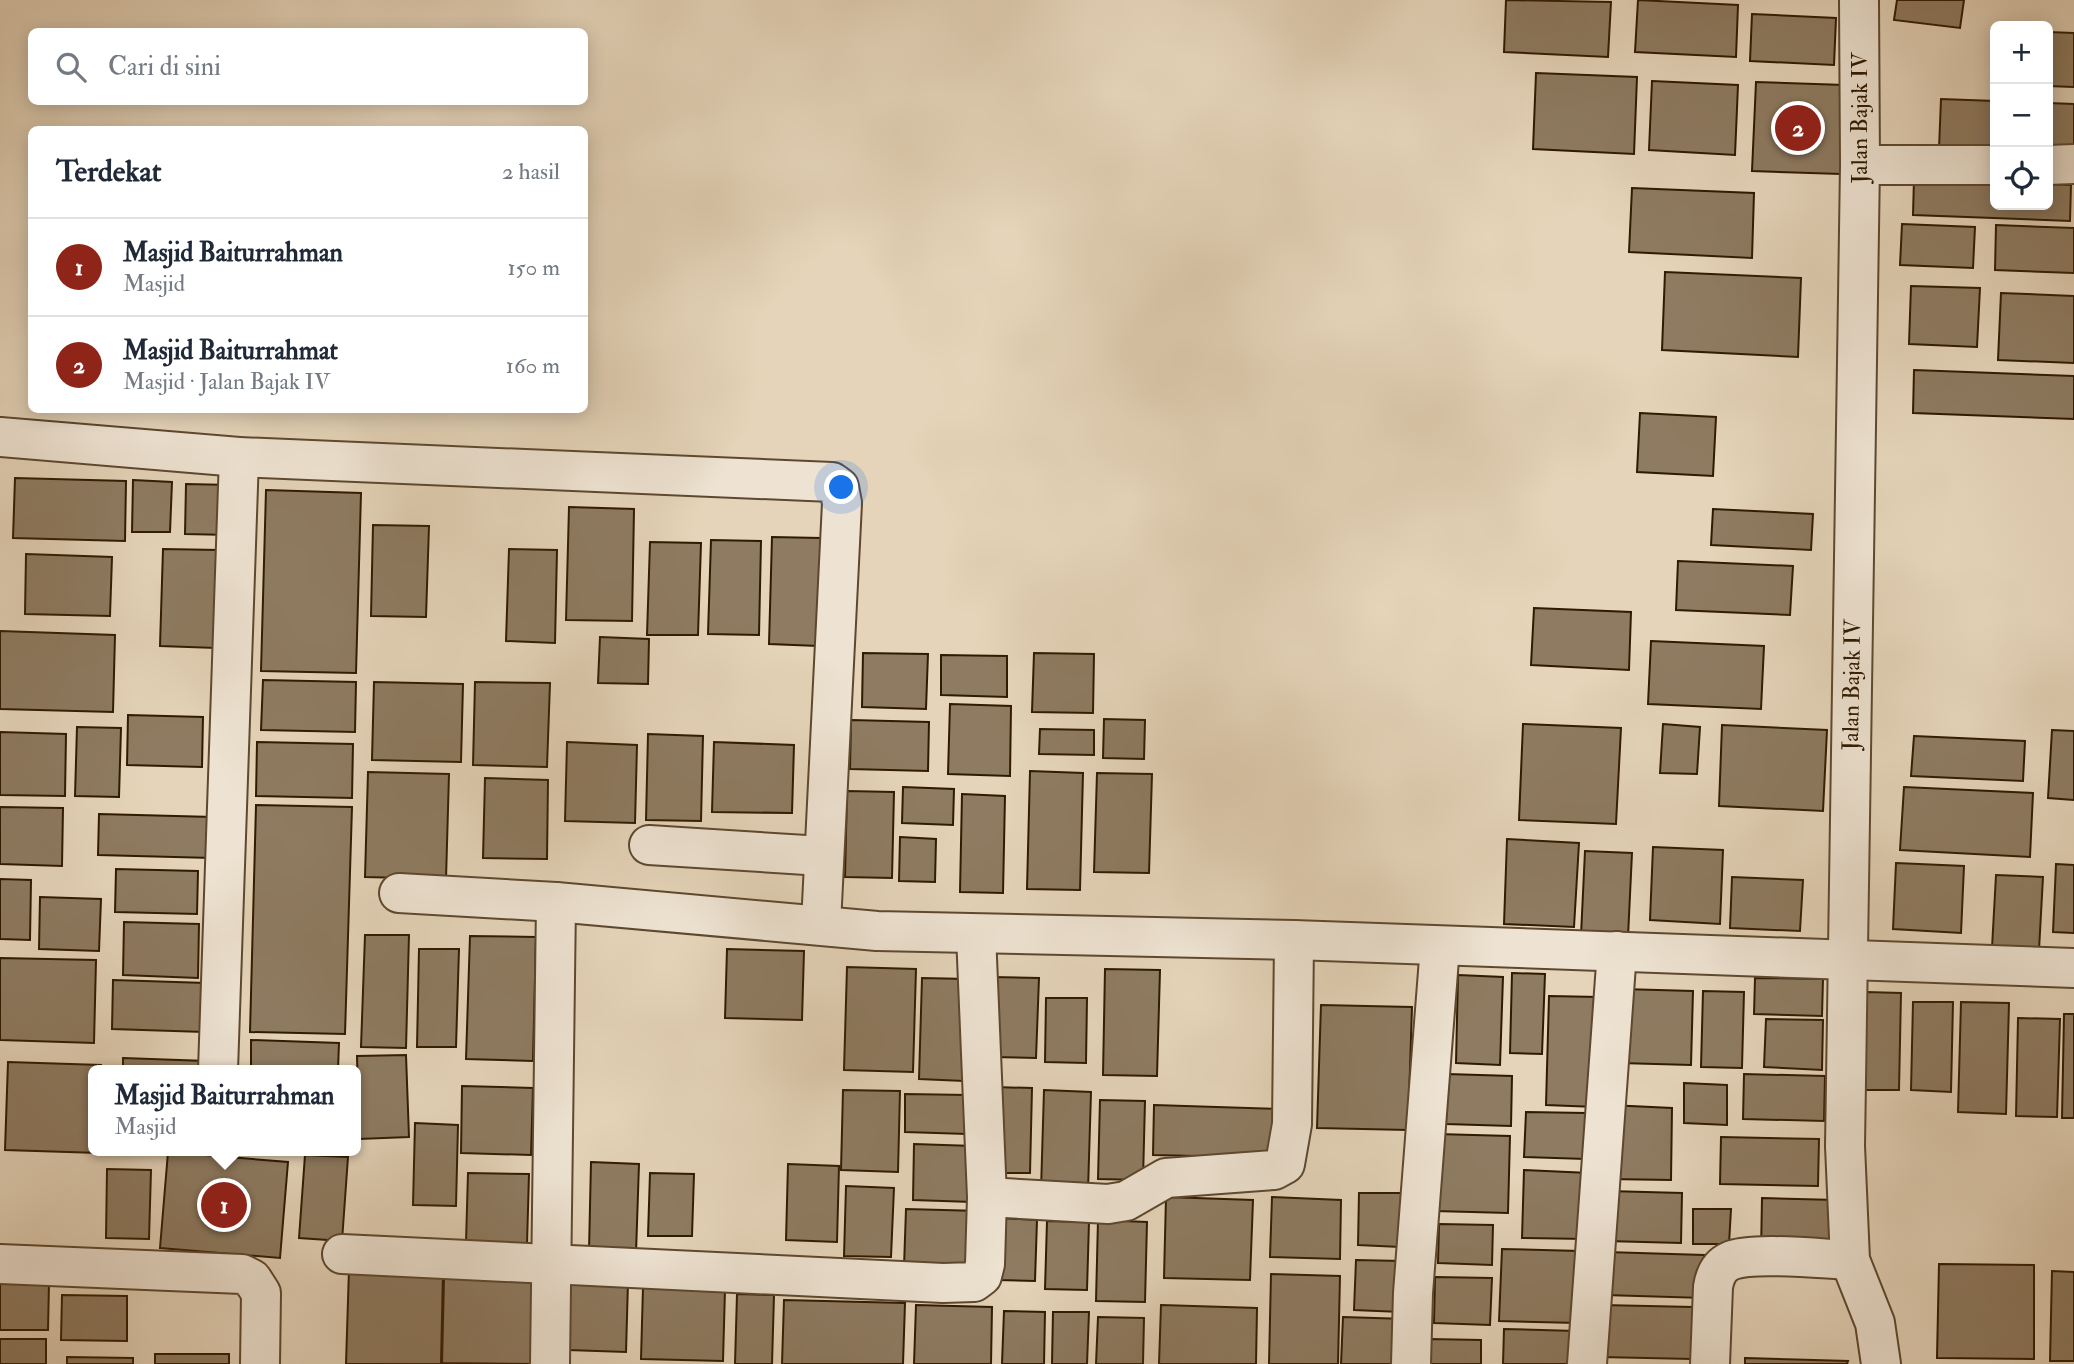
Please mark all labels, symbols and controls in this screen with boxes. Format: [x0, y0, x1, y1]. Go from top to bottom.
map controls [1990, 21, 2053, 210]
button: + [1990, 21, 2053, 84]
search box [28, 28, 588, 105]
icon: search [52, 48, 90, 86]
text: Cari di sini [108, 51, 221, 83]
street label: Jalan Bajak IV [1845, 52, 1874, 184]
button: − [1990, 84, 2053, 147]
pin: 2 [1775, 102, 1821, 154]
button: locate [1990, 147, 2053, 210]
text: Terdekat [56, 153, 161, 190]
text: 2 hasil [502, 157, 560, 186]
text: Masjid Baiturrahman [123, 237, 343, 269]
text: 1 [75, 253, 83, 282]
text: 150 m [507, 253, 560, 282]
text: Masjid [123, 269, 185, 298]
text: Masjid Baiturrahmat [123, 335, 338, 367]
text: 2 [73, 351, 85, 380]
text: 160 m [506, 351, 560, 380]
text: Masjid · Jalan Bajak IV [123, 367, 330, 396]
your location [824, 470, 858, 504]
street label: Jalan Bajak IV [1836, 618, 1867, 752]
popup [88, 1065, 361, 1156]
text: Masjid Baiturrahman [114, 1080, 335, 1112]
text: Masjid [114, 1112, 177, 1141]
pin: 1 [201, 1179, 247, 1231]

